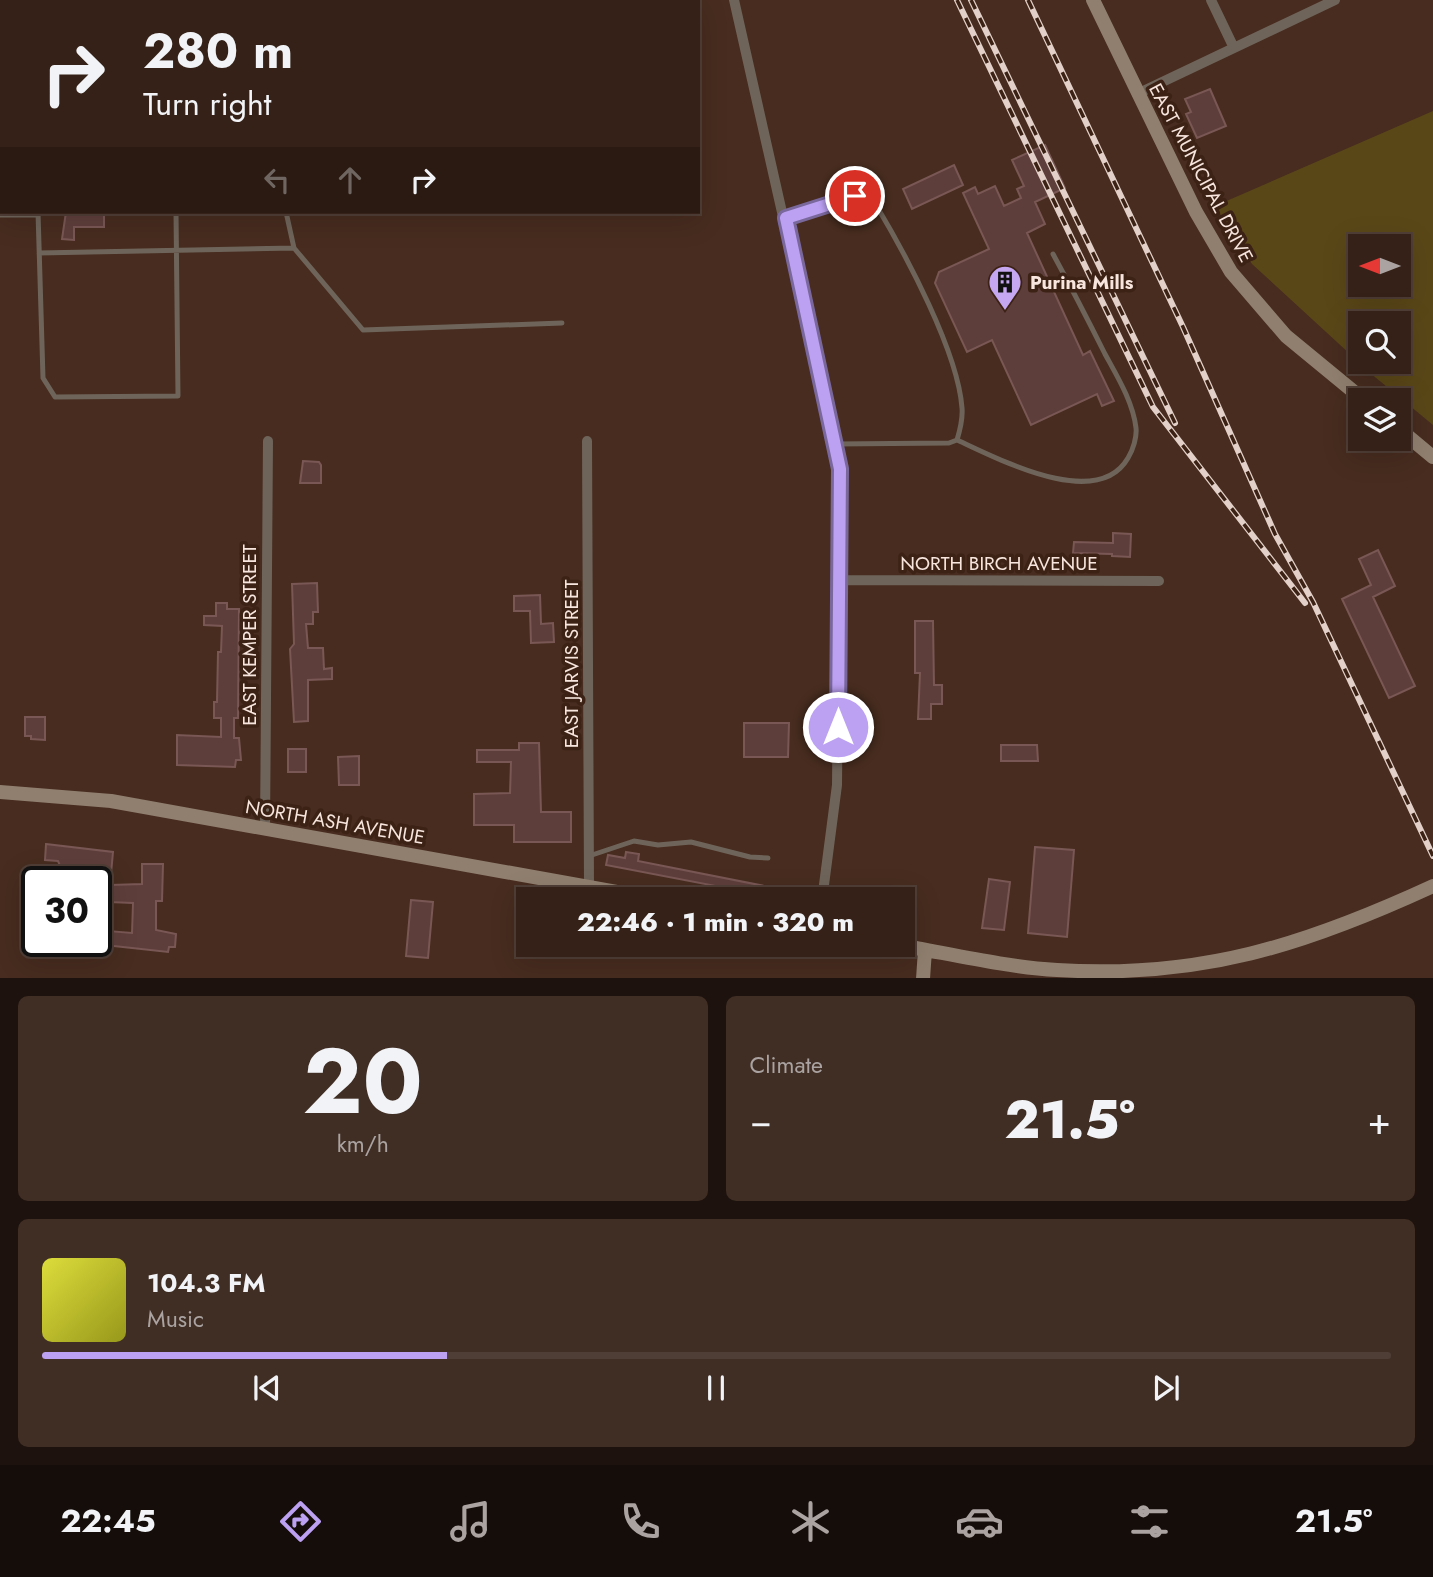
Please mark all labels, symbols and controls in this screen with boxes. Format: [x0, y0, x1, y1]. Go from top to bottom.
text: 280 m [143, 16, 293, 86]
icon: right [28, 28, 119, 119]
street label: EAST MUNICIPAL DRIVE [1142, 79, 1260, 267]
text: Turn right [143, 81, 272, 127]
icon: left [258, 161, 296, 199]
icon: ahead [331, 161, 369, 199]
icon: right [404, 161, 442, 199]
pin [825, 166, 885, 226]
icon: arrive [836, 177, 874, 215]
north arrow [1348, 234, 1410, 298]
map controls [1348, 234, 1411, 451]
building icon: Purina Mills [986, 263, 1024, 312]
place label: Purina Mills [1030, 269, 1134, 296]
button: search [1348, 311, 1411, 374]
button: layers [1348, 388, 1411, 451]
street label: EAST KEMPER STREET [236, 544, 263, 726]
street label: NORTH BIRCH AVENUE [900, 550, 1098, 577]
street label: EAST JARVIS STREET [558, 580, 585, 748]
position arrow [801, 690, 875, 764]
street label: NORTH ASH AVENUE [243, 793, 427, 851]
speed limit sign: 30 [21, 866, 112, 957]
text: 22:46 · 1 min · 320 m [577, 903, 854, 941]
text: 20 [303, 1016, 423, 1147]
text: Climate [750, 1048, 823, 1082]
text: 21.5° [1005, 1082, 1135, 1158]
text: − [750, 1093, 772, 1148]
text: + [1368, 1093, 1391, 1148]
text: km/h [337, 1127, 389, 1161]
text: 104.3 FM [147, 1264, 265, 1302]
text: Music [147, 1302, 204, 1336]
icon: previous [248, 1369, 286, 1407]
icon: pause [697, 1369, 735, 1407]
icon: next [1147, 1369, 1185, 1407]
icon: directions [276, 1497, 325, 1546]
icon: music [446, 1497, 495, 1546]
icon: phone [616, 1497, 665, 1546]
icon: climate [786, 1497, 835, 1546]
icon: car [955, 1497, 1004, 1546]
icon: filters [1125, 1497, 1174, 1546]
text: 22:45 [60, 1498, 156, 1544]
text: 21.5° [1295, 1498, 1373, 1544]

